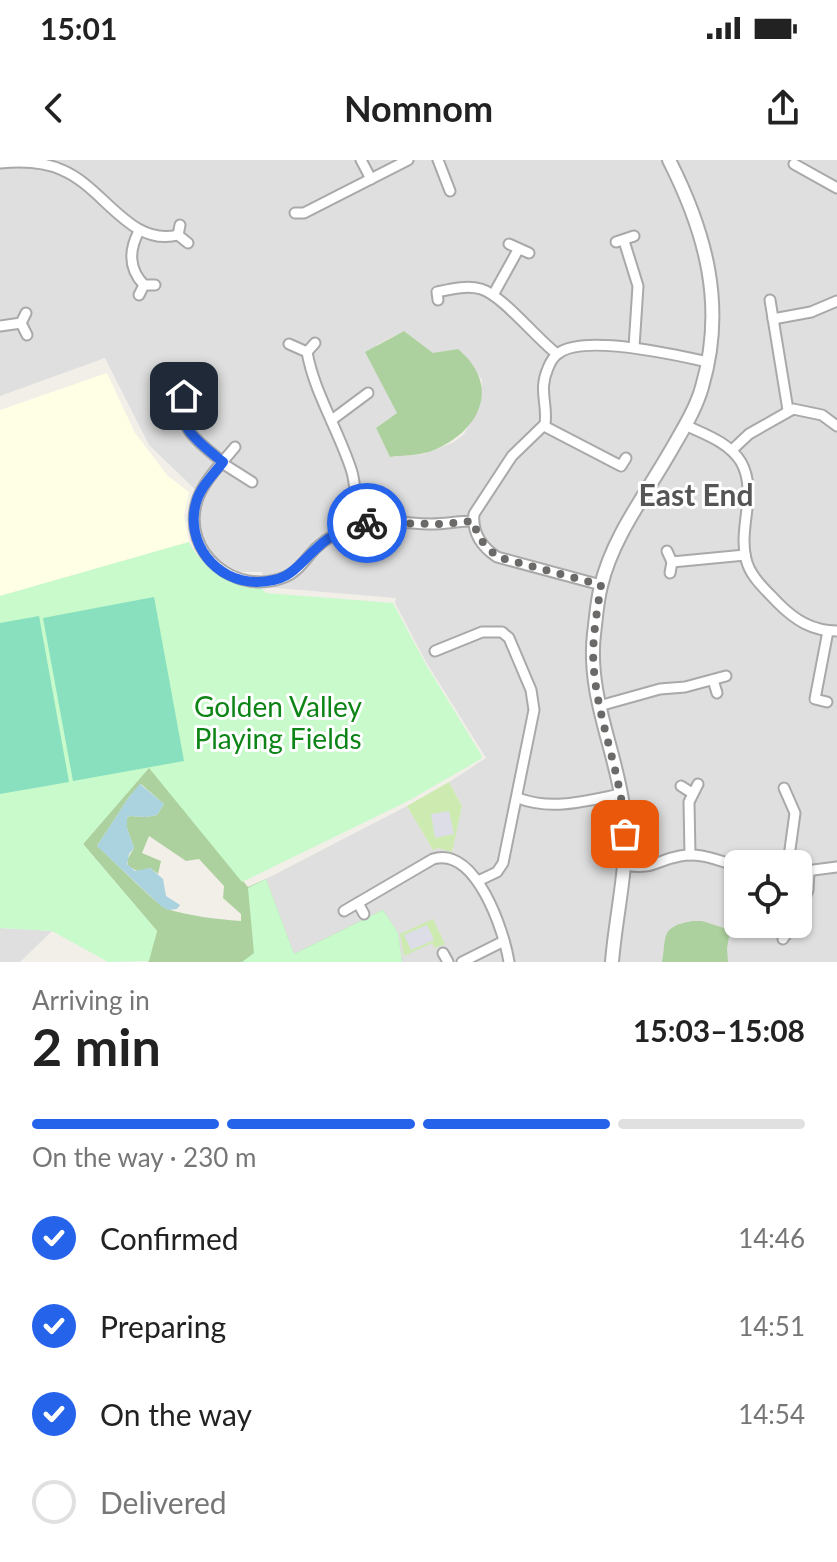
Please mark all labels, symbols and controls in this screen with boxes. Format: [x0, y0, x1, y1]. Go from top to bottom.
text: 15:01 [40, 10, 117, 46]
icon: back [32, 86, 76, 130]
text: Nomnom [344, 86, 493, 130]
icon: share [761, 86, 805, 130]
pin [150, 362, 218, 430]
icon: home [162, 374, 206, 418]
district label: East End [639, 476, 753, 512]
courier [327, 483, 407, 563]
icon: bike [345, 501, 389, 545]
park label: Golden Valley Playing Fields [194, 689, 363, 755]
pin [591, 800, 659, 868]
icon: bag [603, 812, 647, 856]
map controls [724, 850, 812, 938]
button: locate [724, 850, 812, 938]
text: Arriving in [32, 984, 150, 1016]
text: 15:03–15:08 [633, 1012, 805, 1048]
text: 2 min [32, 1015, 161, 1077]
text: On the way · 230 m [32, 1141, 256, 1173]
icon: check [32, 1216, 76, 1260]
text: Confirmed [100, 1220, 239, 1256]
text: 14:46 [738, 1222, 805, 1254]
icon: check [32, 1304, 76, 1348]
text: Preparing [100, 1308, 226, 1344]
text: 14:51 [738, 1310, 805, 1342]
icon: check [32, 1392, 76, 1436]
text: On the way [100, 1396, 252, 1432]
text: 14:54 [738, 1398, 805, 1430]
text: Delivered [100, 1484, 227, 1520]

